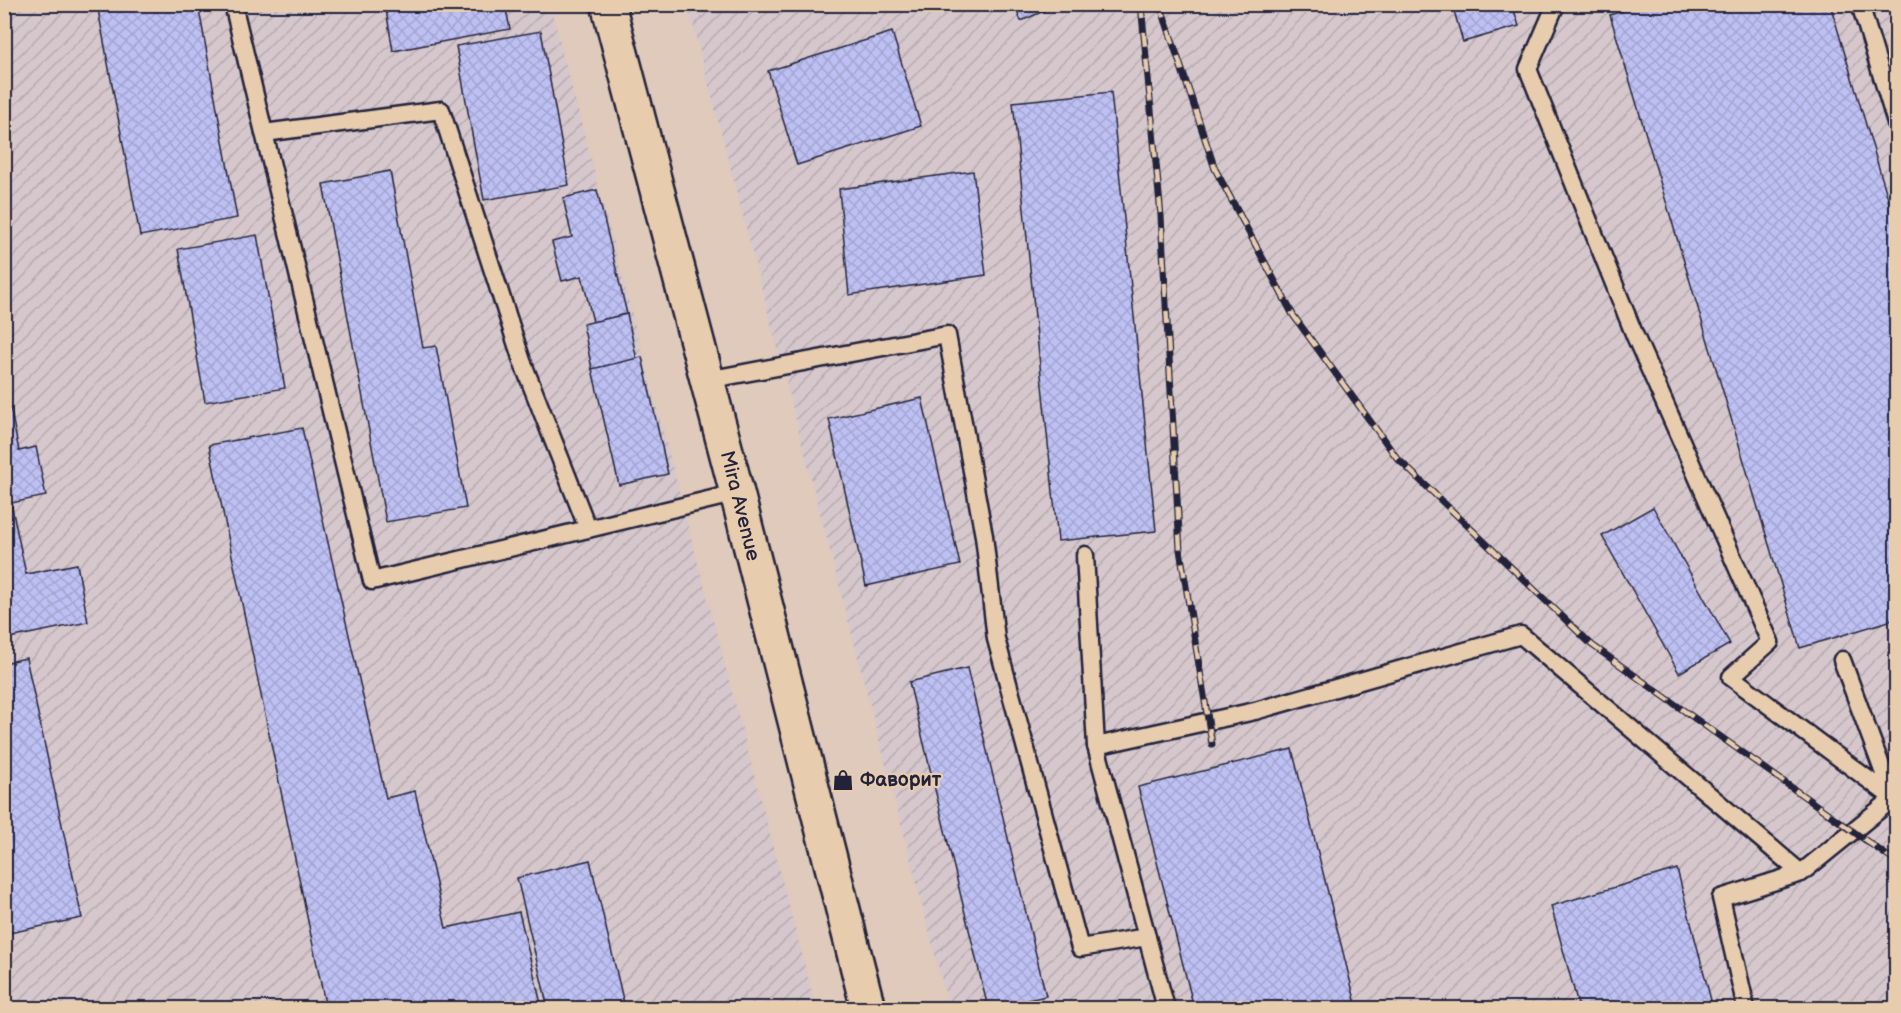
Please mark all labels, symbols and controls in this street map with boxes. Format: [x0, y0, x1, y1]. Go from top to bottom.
street label: Mira Avenue [715, 448, 765, 564]
shop icon: Фаворит [831, 768, 855, 792]
place label: Фаворит [860, 768, 942, 792]

